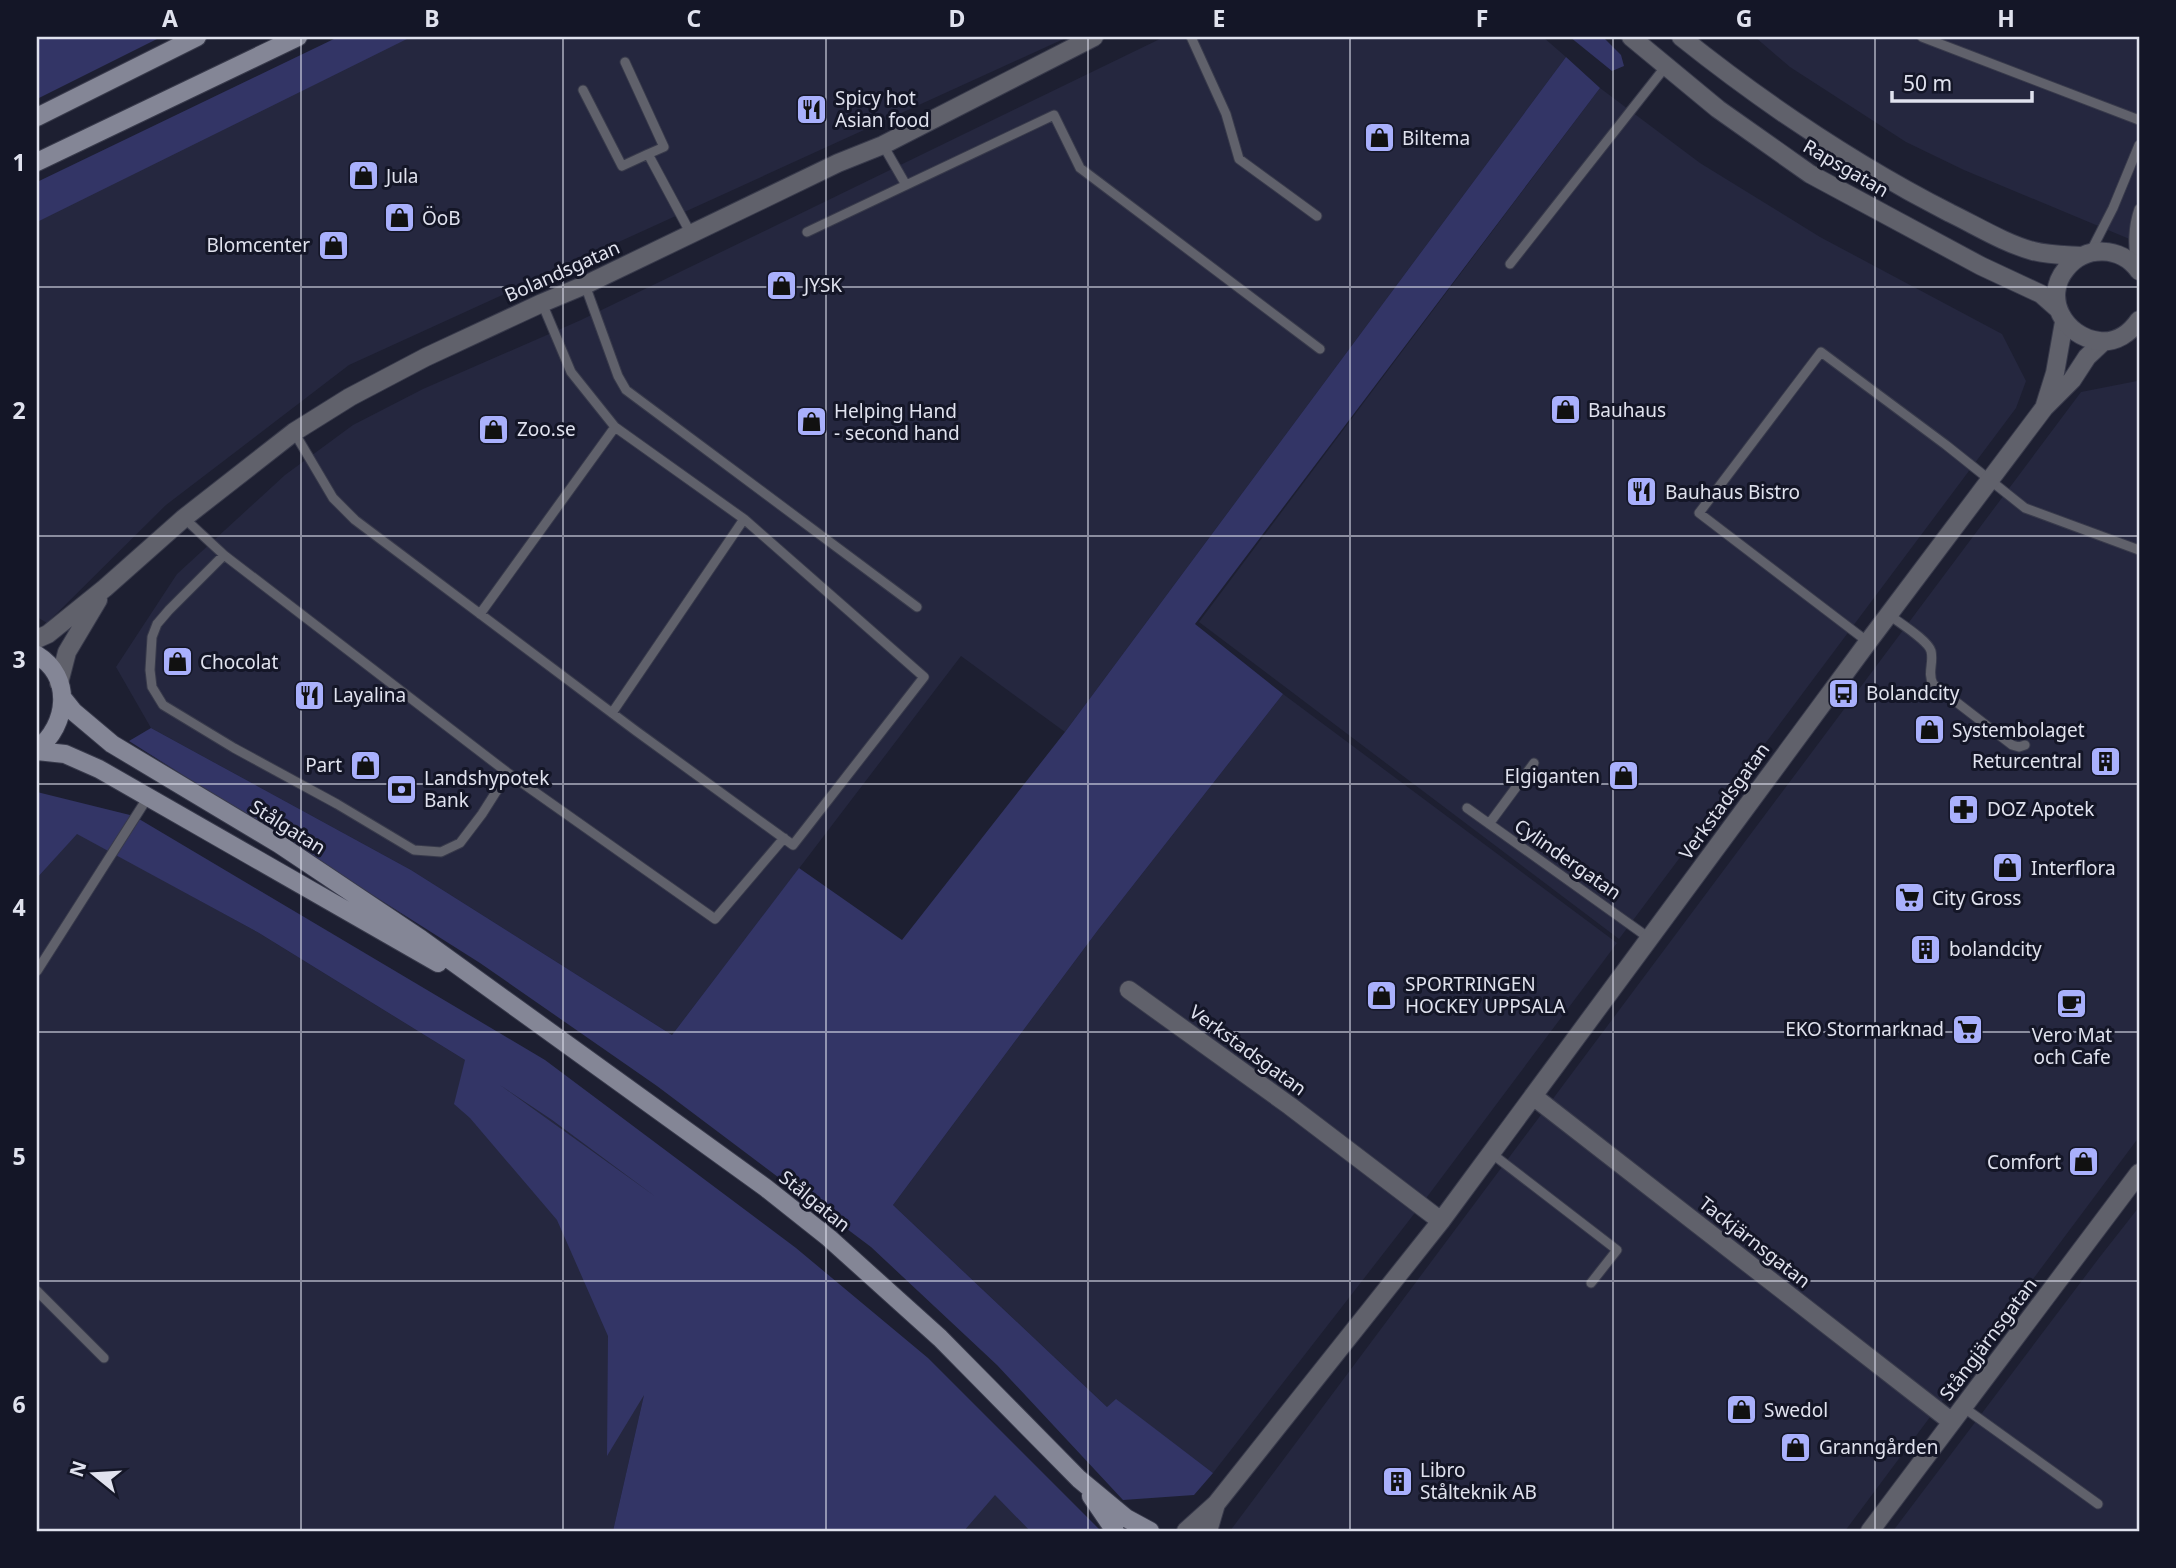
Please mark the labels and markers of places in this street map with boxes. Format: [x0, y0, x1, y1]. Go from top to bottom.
place label: Spicy hot Asian food [835, 85, 930, 133]
restaurant icon: Spicy hot Asian food [795, 92, 829, 126]
shop icon: Biltema [1362, 121, 1396, 155]
place label: Biltema [1402, 125, 1470, 151]
shop icon: Jula [346, 159, 380, 193]
place label: Jula [384, 163, 419, 189]
shop icon: ÖoB [382, 201, 416, 235]
place label: ÖoB [422, 205, 461, 231]
shop icon: Blomcenter [316, 228, 350, 262]
place label: Blomcenter [206, 232, 310, 258]
shop icon: JYSK [764, 268, 798, 302]
place label: JYSK [802, 272, 842, 298]
shop icon: Bauhaus [1548, 393, 1582, 427]
place label: Bauhaus [1588, 397, 1666, 423]
place label: Helping Hand - second hand [834, 398, 960, 446]
shop icon: Helping Hand - second hand [794, 405, 828, 439]
shop icon: Zoo.se [477, 412, 511, 446]
place label: Zoo.se [517, 416, 576, 442]
restaurant icon: Bauhaus Bistro [1625, 475, 1659, 509]
place label: Bauhaus Bistro [1665, 479, 1800, 505]
shop icon: Chocolat [160, 645, 194, 679]
place label: Chocolat [200, 649, 278, 675]
bus stop icon: Bolandcity [1826, 676, 1860, 710]
restaurant icon: Layalina [293, 678, 327, 712]
place label: Bolandcity [1866, 680, 1960, 706]
place label: Layalina [333, 682, 406, 708]
shop icon: Systembolaget [1912, 713, 1946, 747]
place label: Systembolaget [1952, 717, 2085, 743]
building icon: Returcentral [2088, 744, 2122, 778]
shop icon: Part [348, 748, 382, 782]
place label: Returcentral [1972, 748, 2082, 774]
place label: Part [305, 752, 342, 778]
shop icon: Elgiganten [1606, 759, 1640, 793]
place label: Elgiganten [1505, 763, 1600, 789]
place label: Landshypotek Bank [424, 765, 549, 813]
bank icon: Landshypotek Bank [384, 772, 418, 806]
pharmacy icon: DOZ Apotek [1947, 792, 1981, 826]
place label: DOZ Apotek [1987, 796, 2094, 822]
shop icon: Interflora [1991, 851, 2025, 885]
place label: Interflora [2031, 855, 2116, 881]
supermarket icon: City Gross [1892, 881, 1926, 915]
place label: City Gross [1932, 885, 2021, 911]
building icon: bolandcity [1909, 932, 1943, 966]
place label: bolandcity [1949, 936, 2042, 962]
place label: SPORTRINGEN HOCKEY UPPSALA [1405, 971, 1566, 1019]
shop icon: SPORTRINGEN HOCKEY UPPSALA [1365, 978, 1399, 1012]
cafe icon: Vero Mat och Cafe [2055, 987, 2089, 1021]
supermarket icon: EKO Stormarknad [1950, 1012, 1984, 1046]
place label: EKO Stormarknad [1785, 1016, 1944, 1042]
place label: Vero Mat och Cafe [2032, 1022, 2112, 1070]
shop icon: Comfort [2067, 1145, 2101, 1179]
place label: Comfort [1987, 1149, 2061, 1175]
shop icon: Swedol [1724, 1393, 1758, 1427]
place label: Swedol [1764, 1397, 1828, 1423]
shop icon: Granngården [1779, 1430, 1813, 1464]
place label: Granngården [1819, 1434, 1938, 1460]
place label: Libro Stålteknik AB [1420, 1457, 1537, 1505]
building icon: Libro Stålteknik AB [1380, 1464, 1414, 1498]

